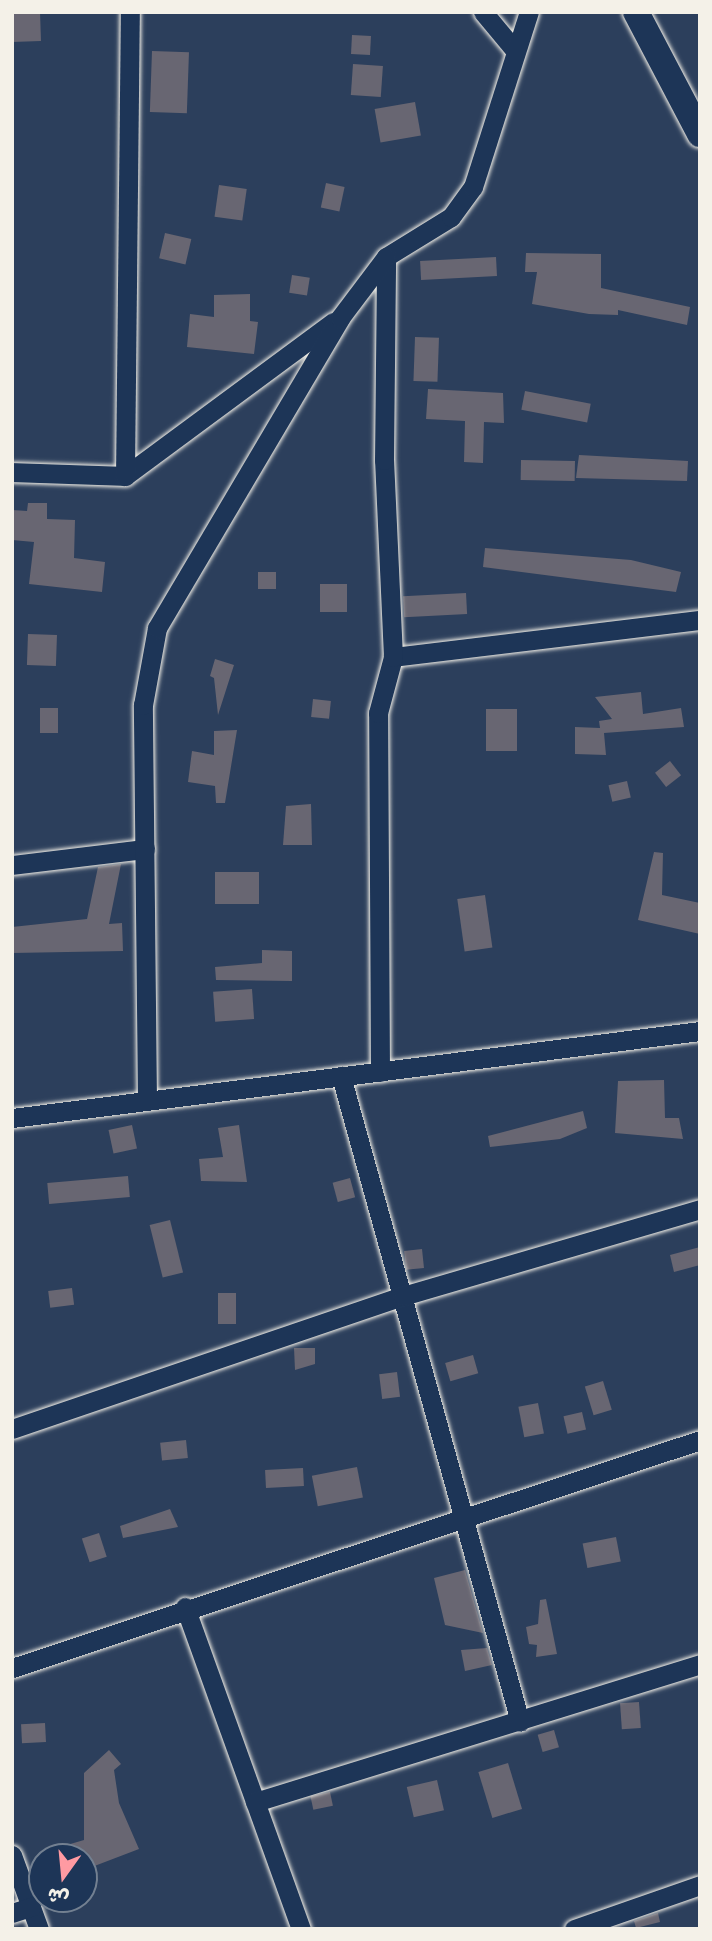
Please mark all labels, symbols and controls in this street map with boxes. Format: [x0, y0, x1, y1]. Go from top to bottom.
north arrow [28, 1843, 98, 1913]
text: ش [45, 1882, 71, 1911]

